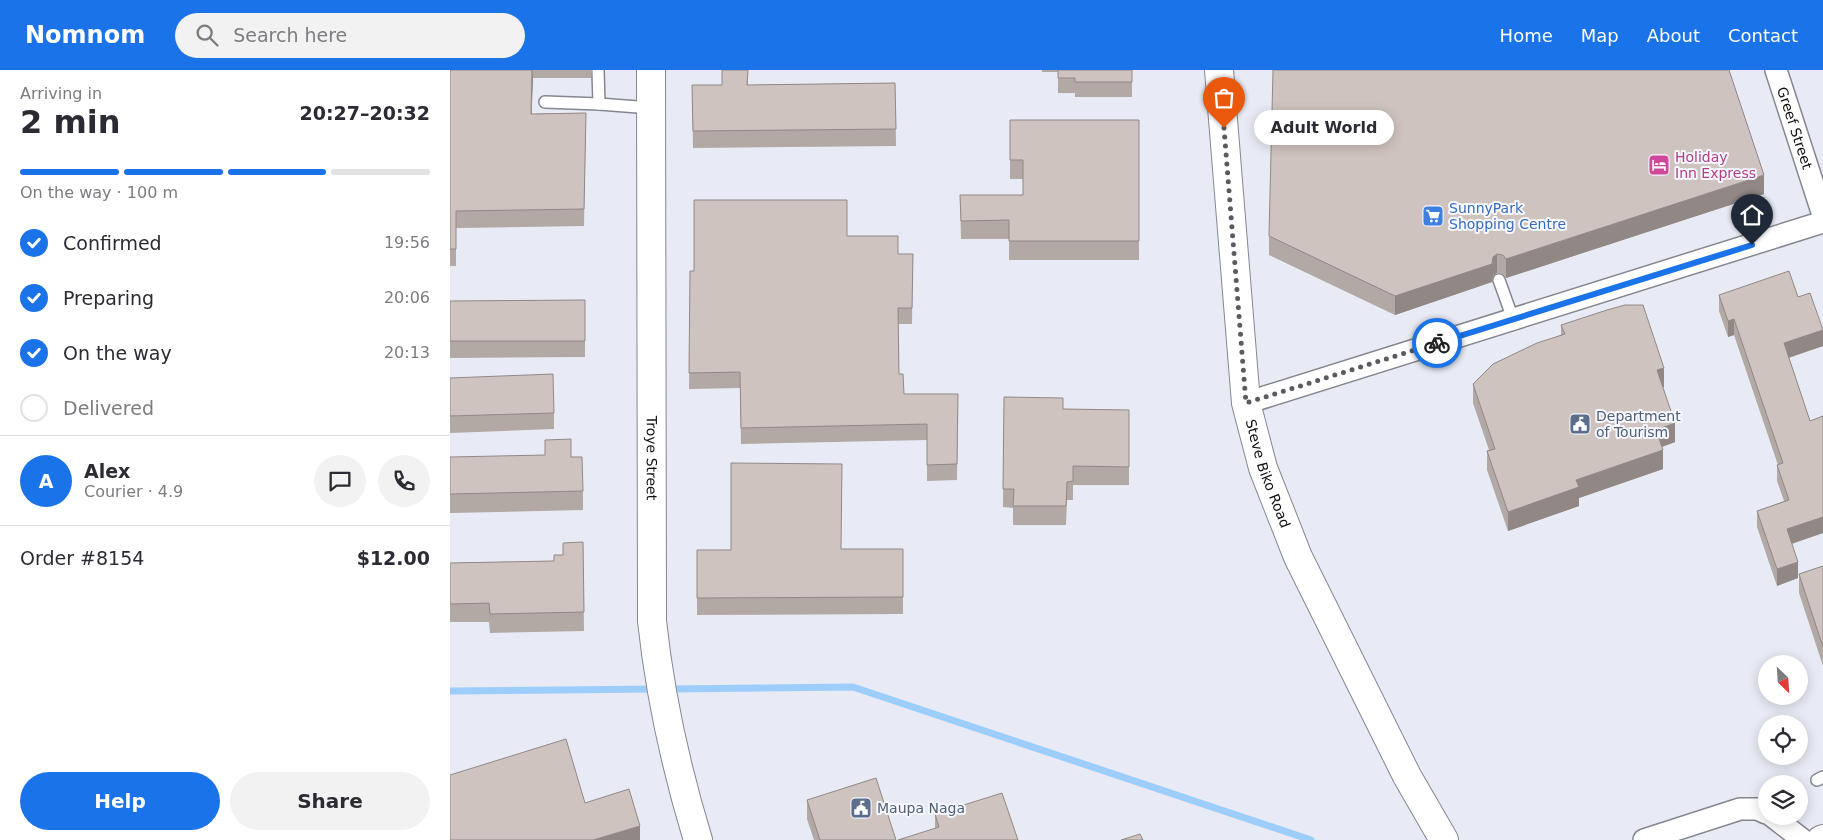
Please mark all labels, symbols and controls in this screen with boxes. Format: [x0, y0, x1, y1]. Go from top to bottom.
search box [175, 13, 525, 58]
text: Nomnom [25, 21, 145, 49]
icon: search [193, 21, 221, 49]
text: Search here [233, 24, 347, 46]
text: Home [1500, 25, 1553, 46]
text: Map [1581, 25, 1619, 46]
text: About [1647, 25, 1700, 46]
text: Contact [1728, 25, 1798, 46]
pin [1203, 77, 1245, 128]
text: Arriving in [20, 84, 102, 103]
icon: bag [1210, 84, 1238, 112]
street label: Greef Street [1774, 85, 1816, 172]
text: 20:27–20:32 [300, 102, 430, 124]
text: 2 min [20, 103, 121, 141]
callout: Adult World [1254, 110, 1394, 146]
text: Adult World [1271, 118, 1377, 137]
place label: Holiday Inn Express [1675, 149, 1756, 181]
hotel icon: Holiday Inn Express [1647, 153, 1671, 177]
text: On the way · 100 m [20, 183, 178, 202]
pin [1731, 194, 1773, 245]
place label: SunnyPark Shopping Centre [1449, 200, 1566, 232]
icon: home [1738, 201, 1766, 229]
supermarket icon: SunnyPark Shopping Centre [1421, 204, 1445, 228]
icon: check [20, 229, 48, 257]
text: Confirmed [63, 232, 162, 254]
text: 19:56 [384, 233, 430, 252]
icon: check [20, 284, 48, 312]
text: Preparing [63, 287, 154, 309]
text: 20:06 [384, 288, 430, 307]
courier [1412, 318, 1462, 368]
icon: bike [1423, 329, 1451, 357]
icon: check [20, 339, 48, 367]
text: On the way [63, 342, 172, 364]
text: 20:13 [384, 343, 430, 362]
text: Delivered [63, 397, 154, 419]
place label: Department of Tourism [1596, 408, 1681, 440]
public building icon: Department of Tourism [1568, 412, 1592, 436]
street label: Troye Street [644, 415, 660, 501]
street label: Steve Biko Road [1243, 417, 1294, 530]
button: chat [314, 455, 366, 507]
button: phone [378, 455, 430, 507]
text: Alex [84, 460, 130, 482]
text: A [39, 470, 53, 492]
text: Courier · 4.9 [84, 482, 183, 501]
text: Order #8154 [20, 547, 144, 569]
text: $12.00 [357, 547, 430, 569]
north arrow [1758, 655, 1808, 705]
map controls [1758, 655, 1808, 825]
button: locate [1758, 715, 1808, 765]
button: Help [20, 772, 220, 830]
button: Share [230, 772, 430, 830]
button: layers [1758, 775, 1808, 825]
public building icon: Maupa Naga [849, 796, 873, 820]
place label: Maupa Naga [877, 800, 965, 816]

